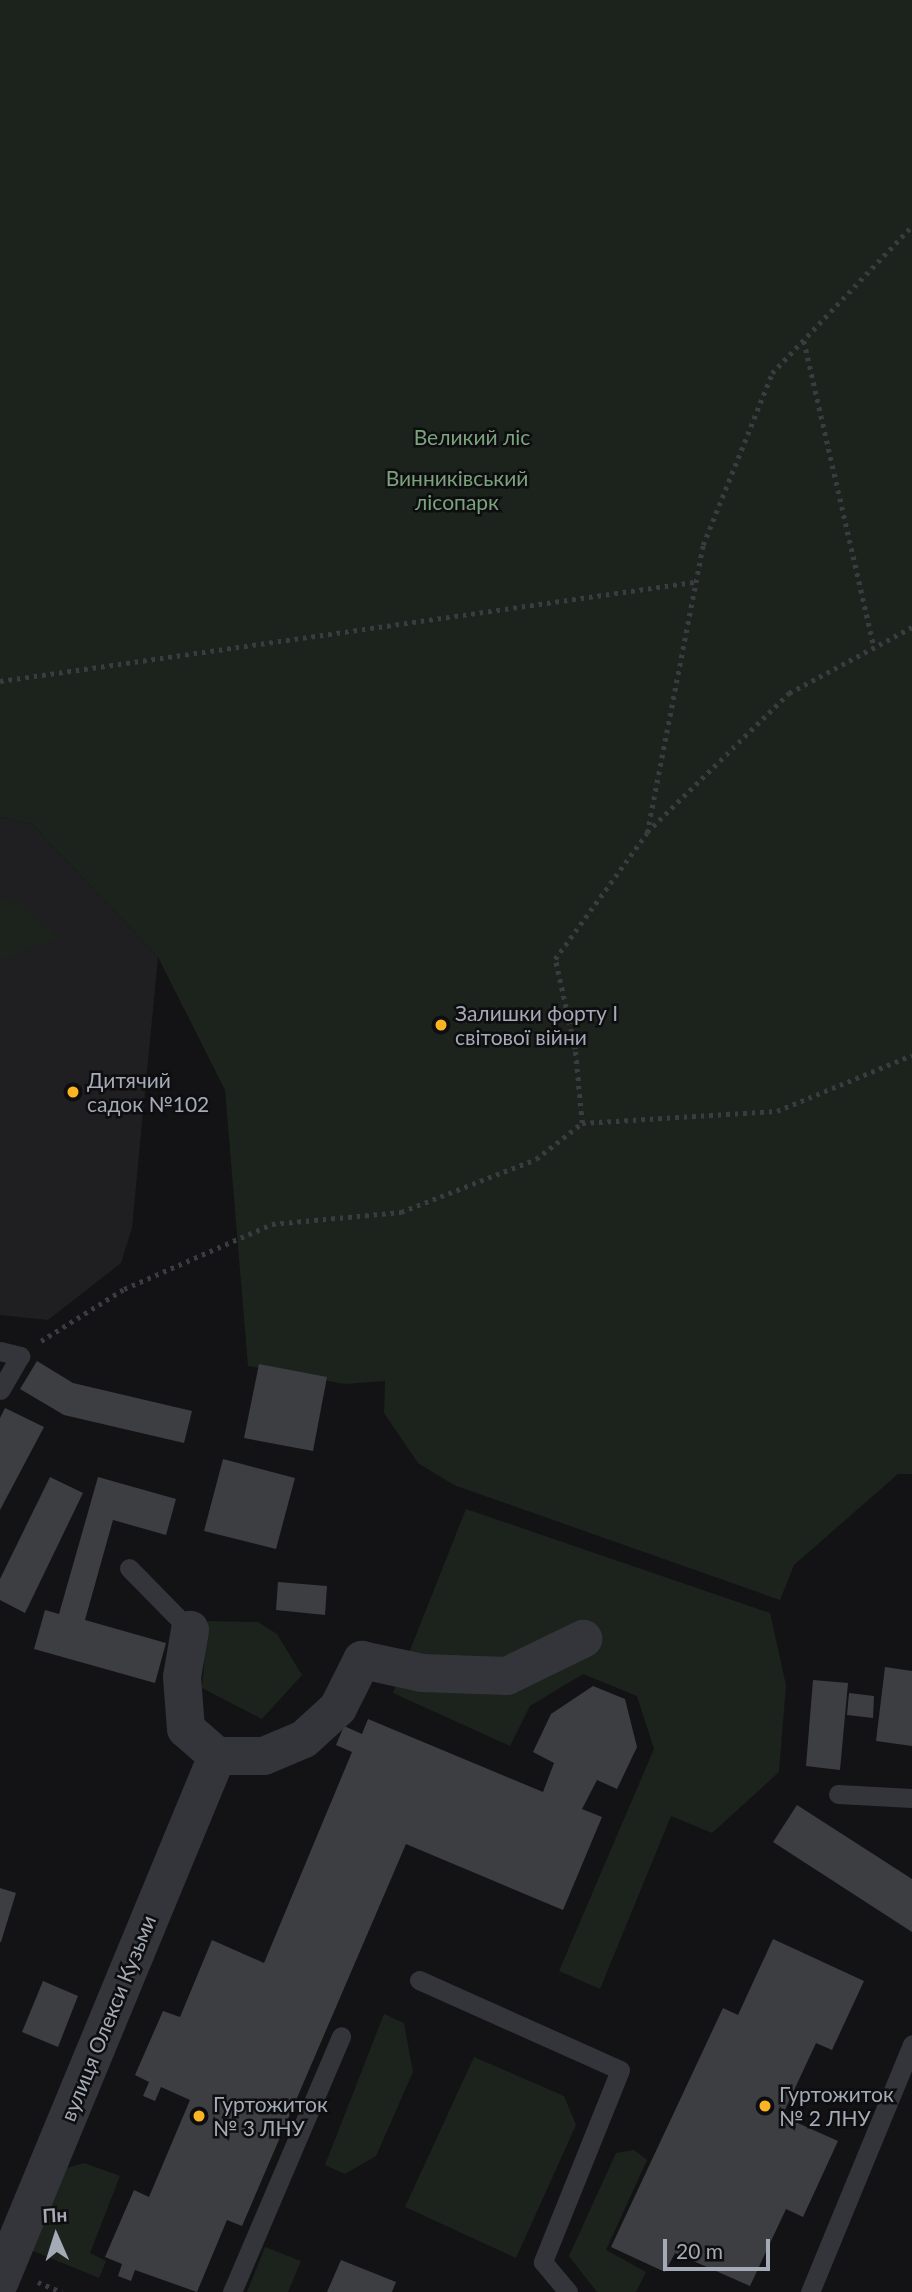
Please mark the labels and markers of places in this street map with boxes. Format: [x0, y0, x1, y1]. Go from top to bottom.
place label: Залишки форту І світової війни [455, 1000, 618, 1050]
marker: Залишки форту І світової війни [433, 1017, 449, 1033]
place label: Дитячий садок №102 [87, 1067, 209, 1117]
marker: Дитячий садок №102 [65, 1084, 81, 1100]
place label: Гуртожиток № 2 ЛНУ [779, 2081, 894, 2131]
place label: Гуртожиток № 3 ЛНУ [213, 2091, 328, 2141]
marker: Гуртожиток № 2 ЛНУ [757, 2098, 773, 2114]
marker: Гуртожиток № 3 ЛНУ [191, 2108, 207, 2124]

